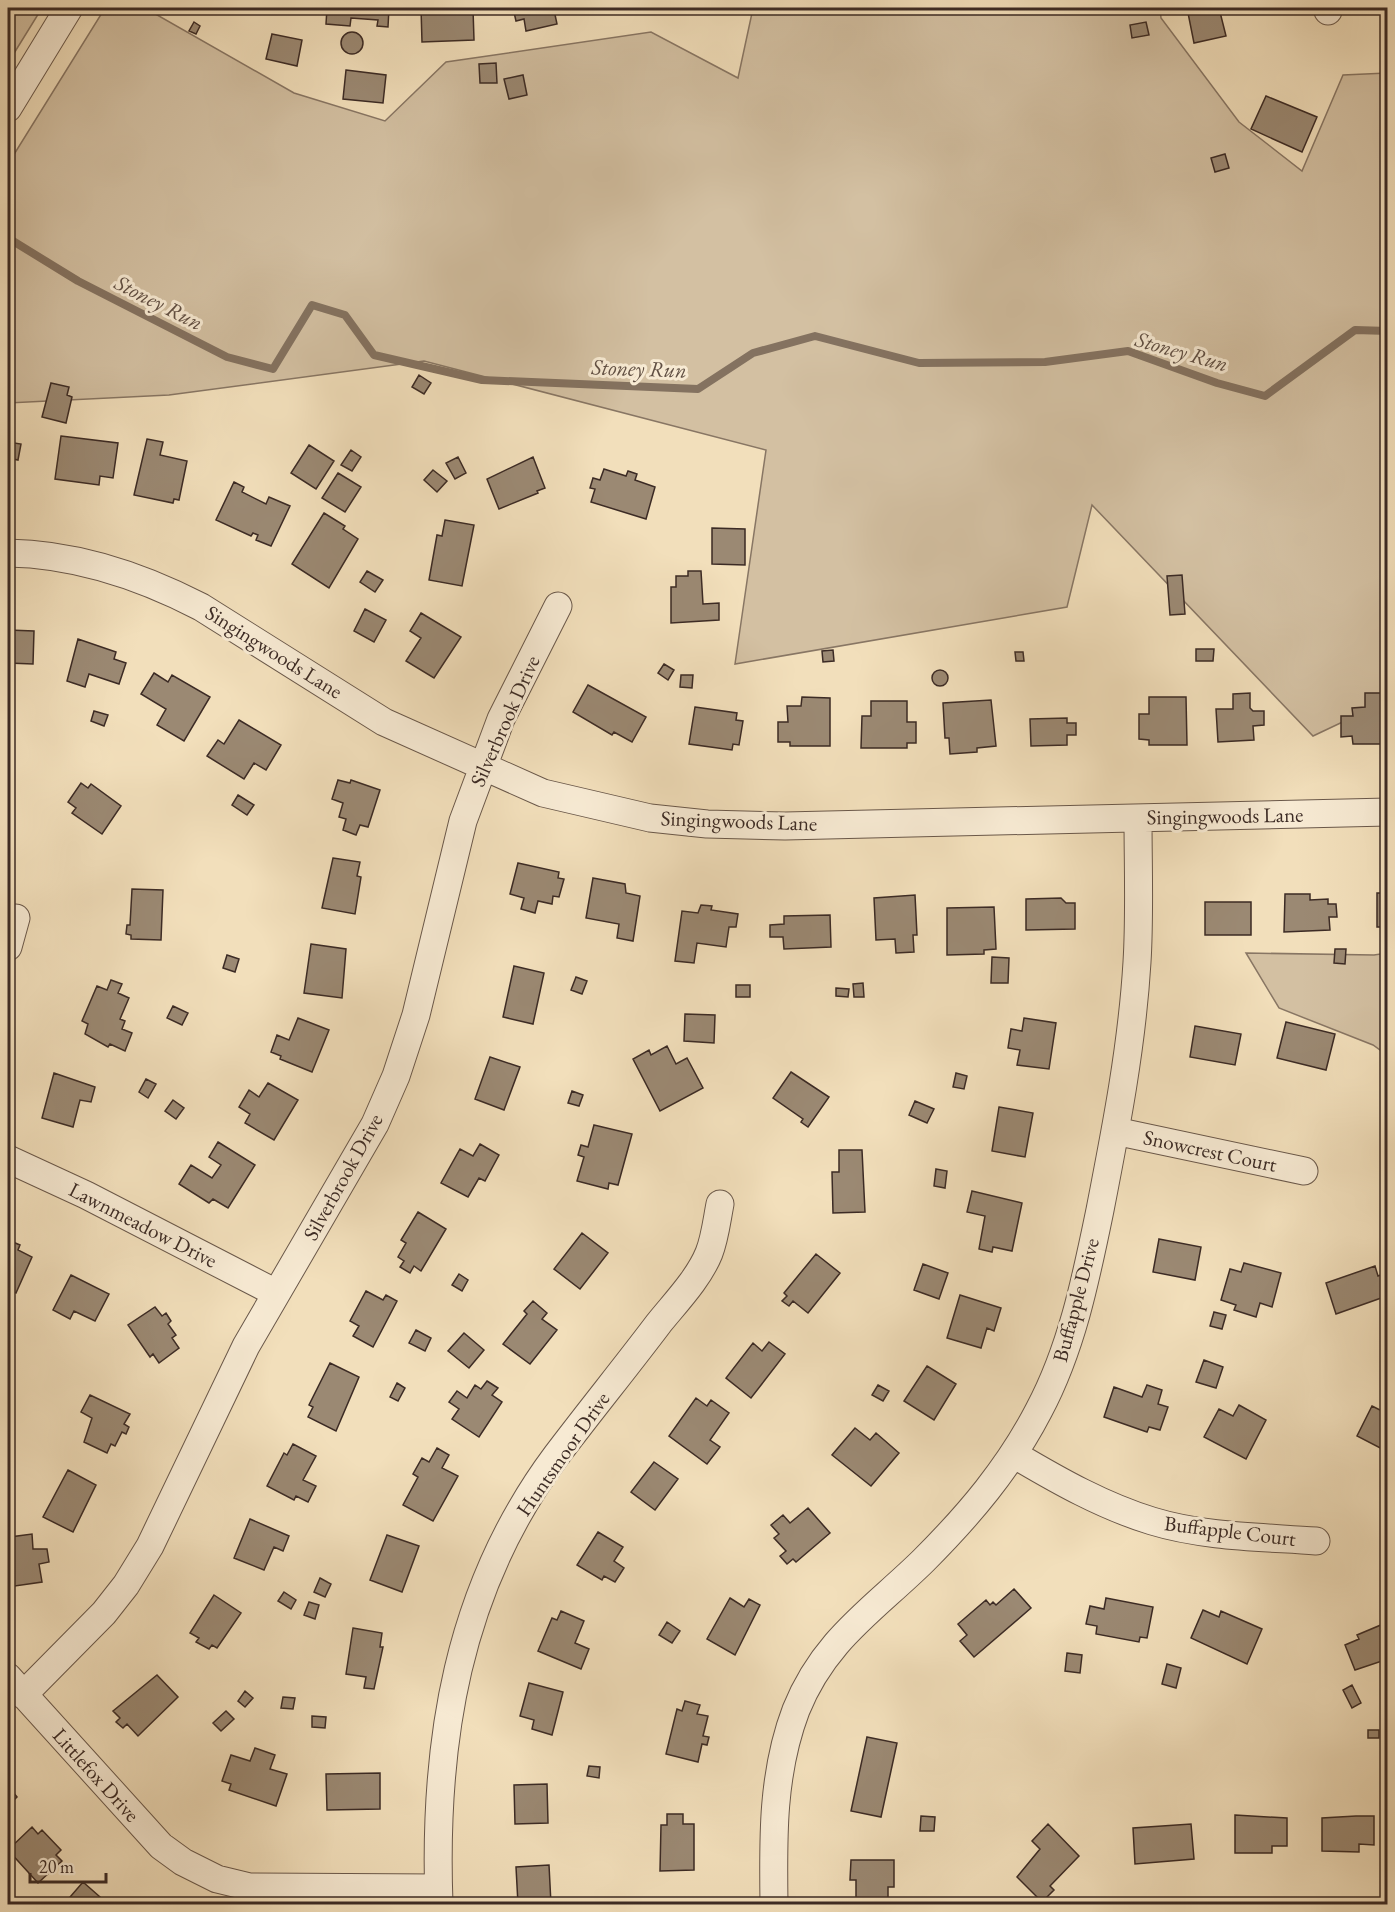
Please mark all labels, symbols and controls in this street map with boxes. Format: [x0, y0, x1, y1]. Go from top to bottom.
water label: Stoney Run [109, 267, 208, 337]
water label: Stoney Run [1131, 324, 1232, 379]
water label: Stoney Run [590, 352, 687, 385]
street label: Singingwoods Lane [201, 599, 348, 705]
street label: Silverbrook Drive [464, 651, 546, 791]
street label: Singingwoods Lane [1146, 801, 1304, 830]
street label: Singingwoods Lane [660, 804, 818, 837]
street label: Silverbrook Drive [297, 1109, 389, 1245]
street label: Snowcrest Court [1141, 1123, 1280, 1178]
street label: Lawnmeadow Drive [65, 1176, 222, 1274]
street label: Buffapple Drive [1046, 1235, 1105, 1365]
street label: Huntsmoor Drive [510, 1386, 615, 1521]
street label: Buffapple Court [1163, 1509, 1298, 1552]
street label: Littlefox Drive [47, 1722, 146, 1827]
scale bar [30, 1846, 106, 1884]
text: 20 m [39, 1855, 74, 1878]

